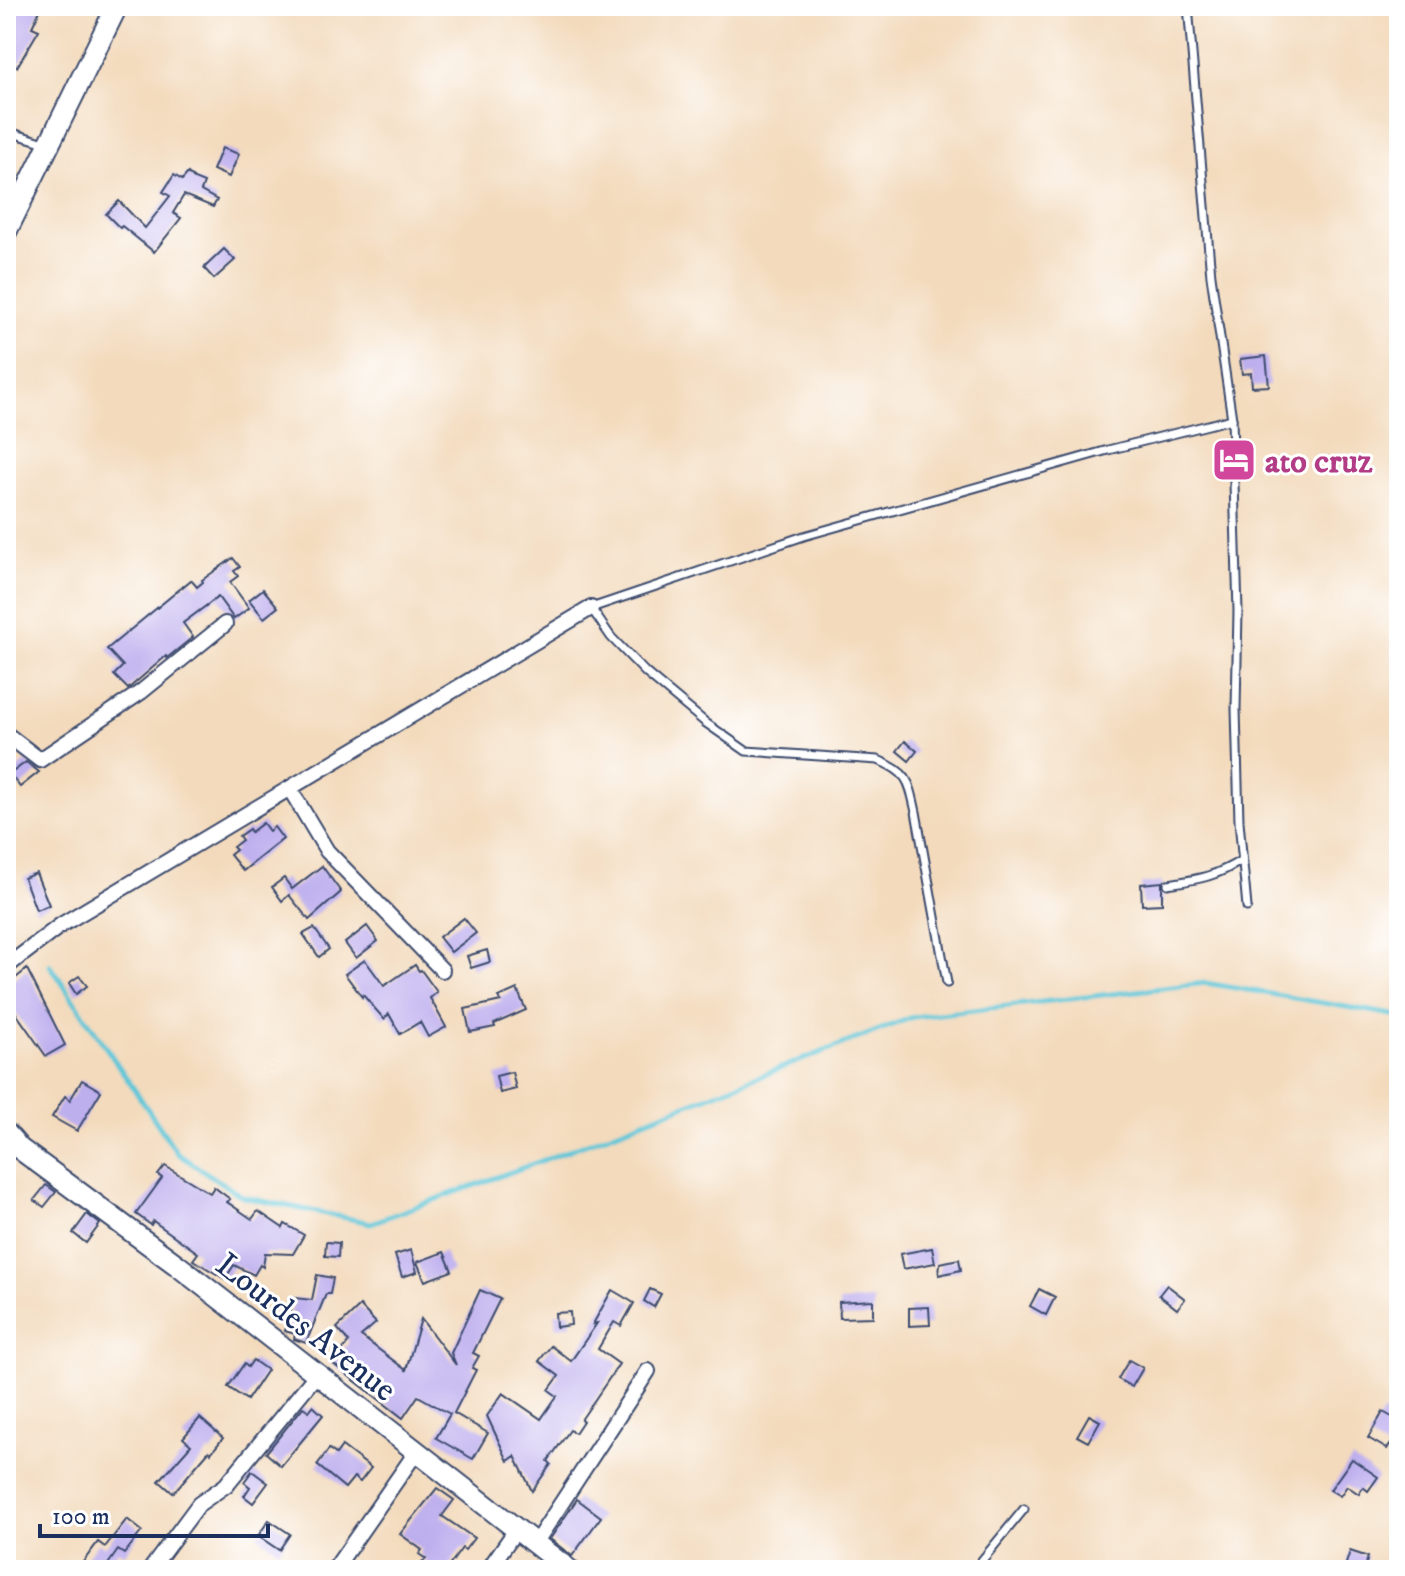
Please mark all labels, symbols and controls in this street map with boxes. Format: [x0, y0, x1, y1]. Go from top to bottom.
hotel icon: ato cruz [1210, 436, 1258, 484]
place label: ato cruz [1265, 441, 1373, 483]
street label: Lourdes Avenue [207, 1244, 404, 1411]
scale bar [40, 1488, 268, 1538]
text: 100 m [52, 1502, 110, 1532]

